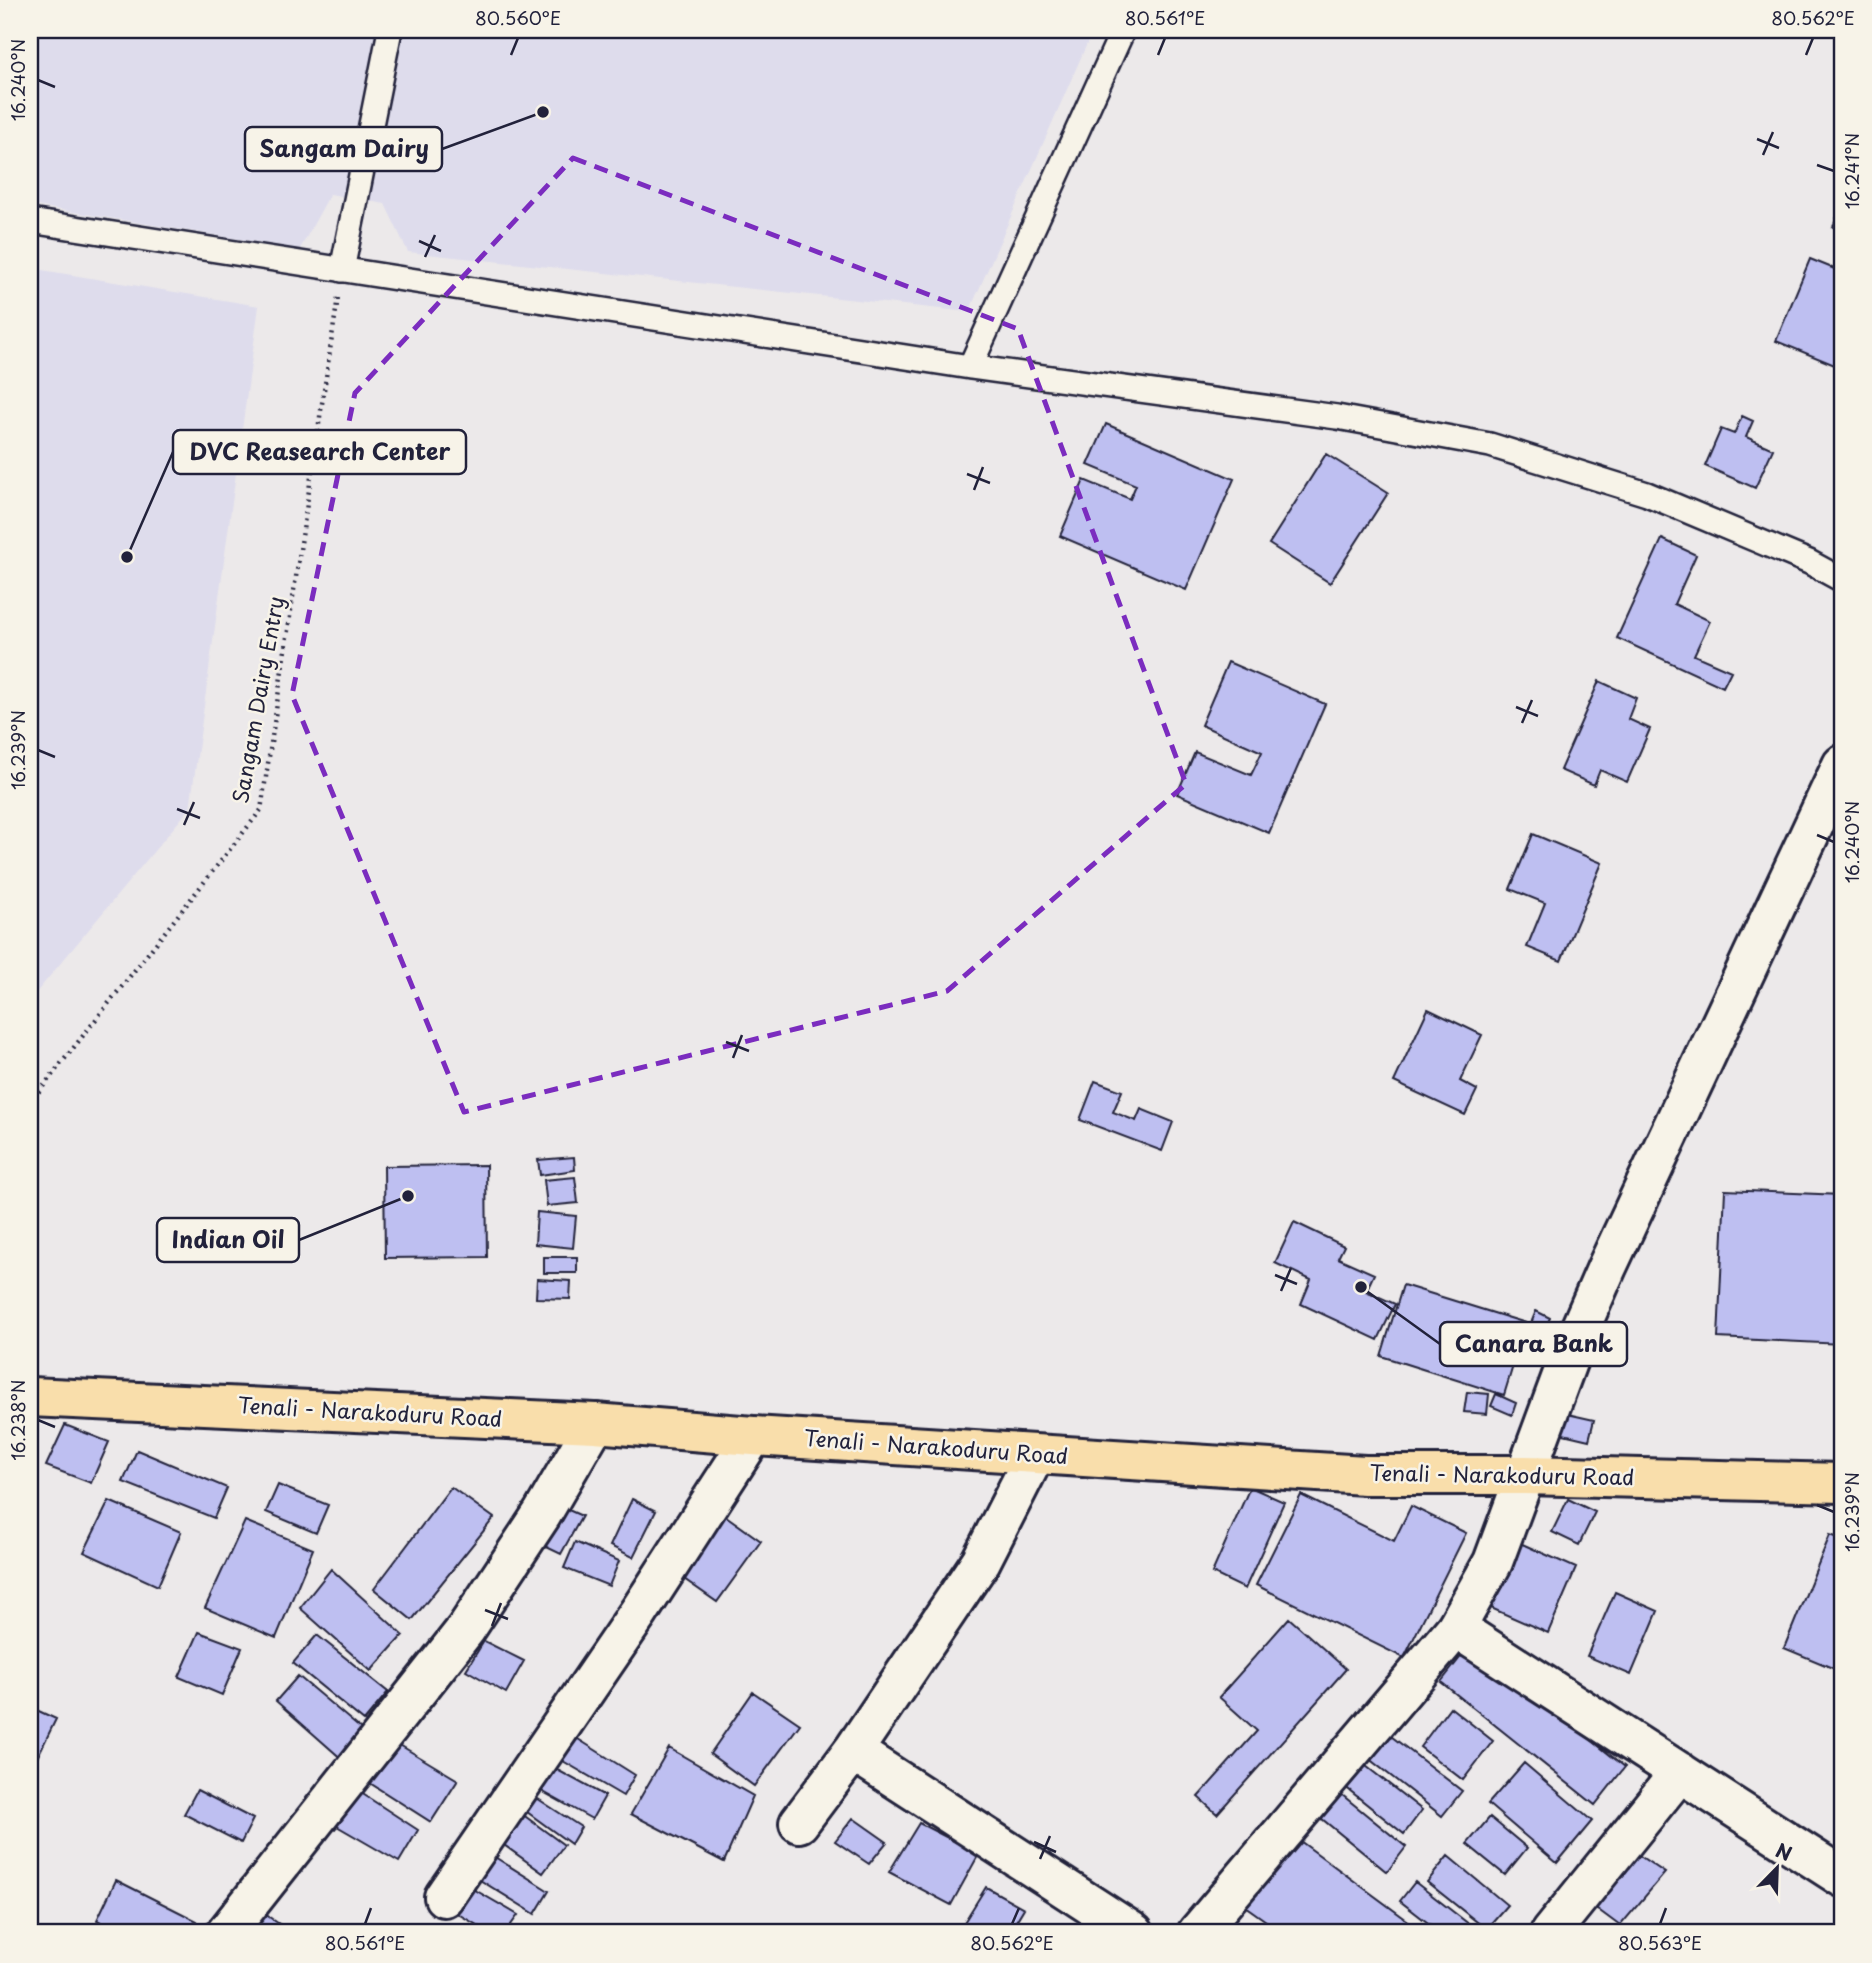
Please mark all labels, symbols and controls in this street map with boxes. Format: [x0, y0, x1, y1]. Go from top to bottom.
text: 80.560°E [475, 4, 561, 31]
text: 80.561°E [1125, 4, 1205, 31]
text: 80.562°E [1771, 4, 1855, 31]
text: 16.240°N [4, 39, 31, 121]
callout: Sangam Dairy [245, 127, 442, 171]
text: Sangam Dairy [259, 130, 429, 165]
text: 16.241°N [1838, 133, 1865, 209]
callout: DVC Reasearch Center [173, 430, 466, 474]
text: DVC Reasearch Center [190, 433, 451, 468]
street label: Sangam Dairy Entry [223, 593, 291, 806]
text: 16.239°N [4, 710, 31, 790]
text: 16.240°N [1838, 801, 1865, 883]
callout: Indian Oil [157, 1218, 299, 1262]
text: Indian Oil [172, 1221, 285, 1256]
callout: Canara Bank [1440, 1322, 1627, 1366]
text: Canara Bank [1455, 1325, 1614, 1360]
text: 16.238°N [4, 1379, 31, 1461]
street label: Tenali - Narakoduru Road [237, 1388, 503, 1434]
street label: Tenali - Narakoduru Road [803, 1421, 1069, 1471]
street label: Tenali - Narakoduru Road [1369, 1456, 1635, 1492]
text: 16.239°N [1838, 1472, 1865, 1552]
north arrow [1742, 1834, 1812, 1904]
text: N [1772, 1836, 1796, 1867]
text: 80.561°E [325, 1929, 405, 1956]
text: 80.562°E [970, 1929, 1054, 1956]
text: 80.563°E [1618, 1929, 1702, 1956]

